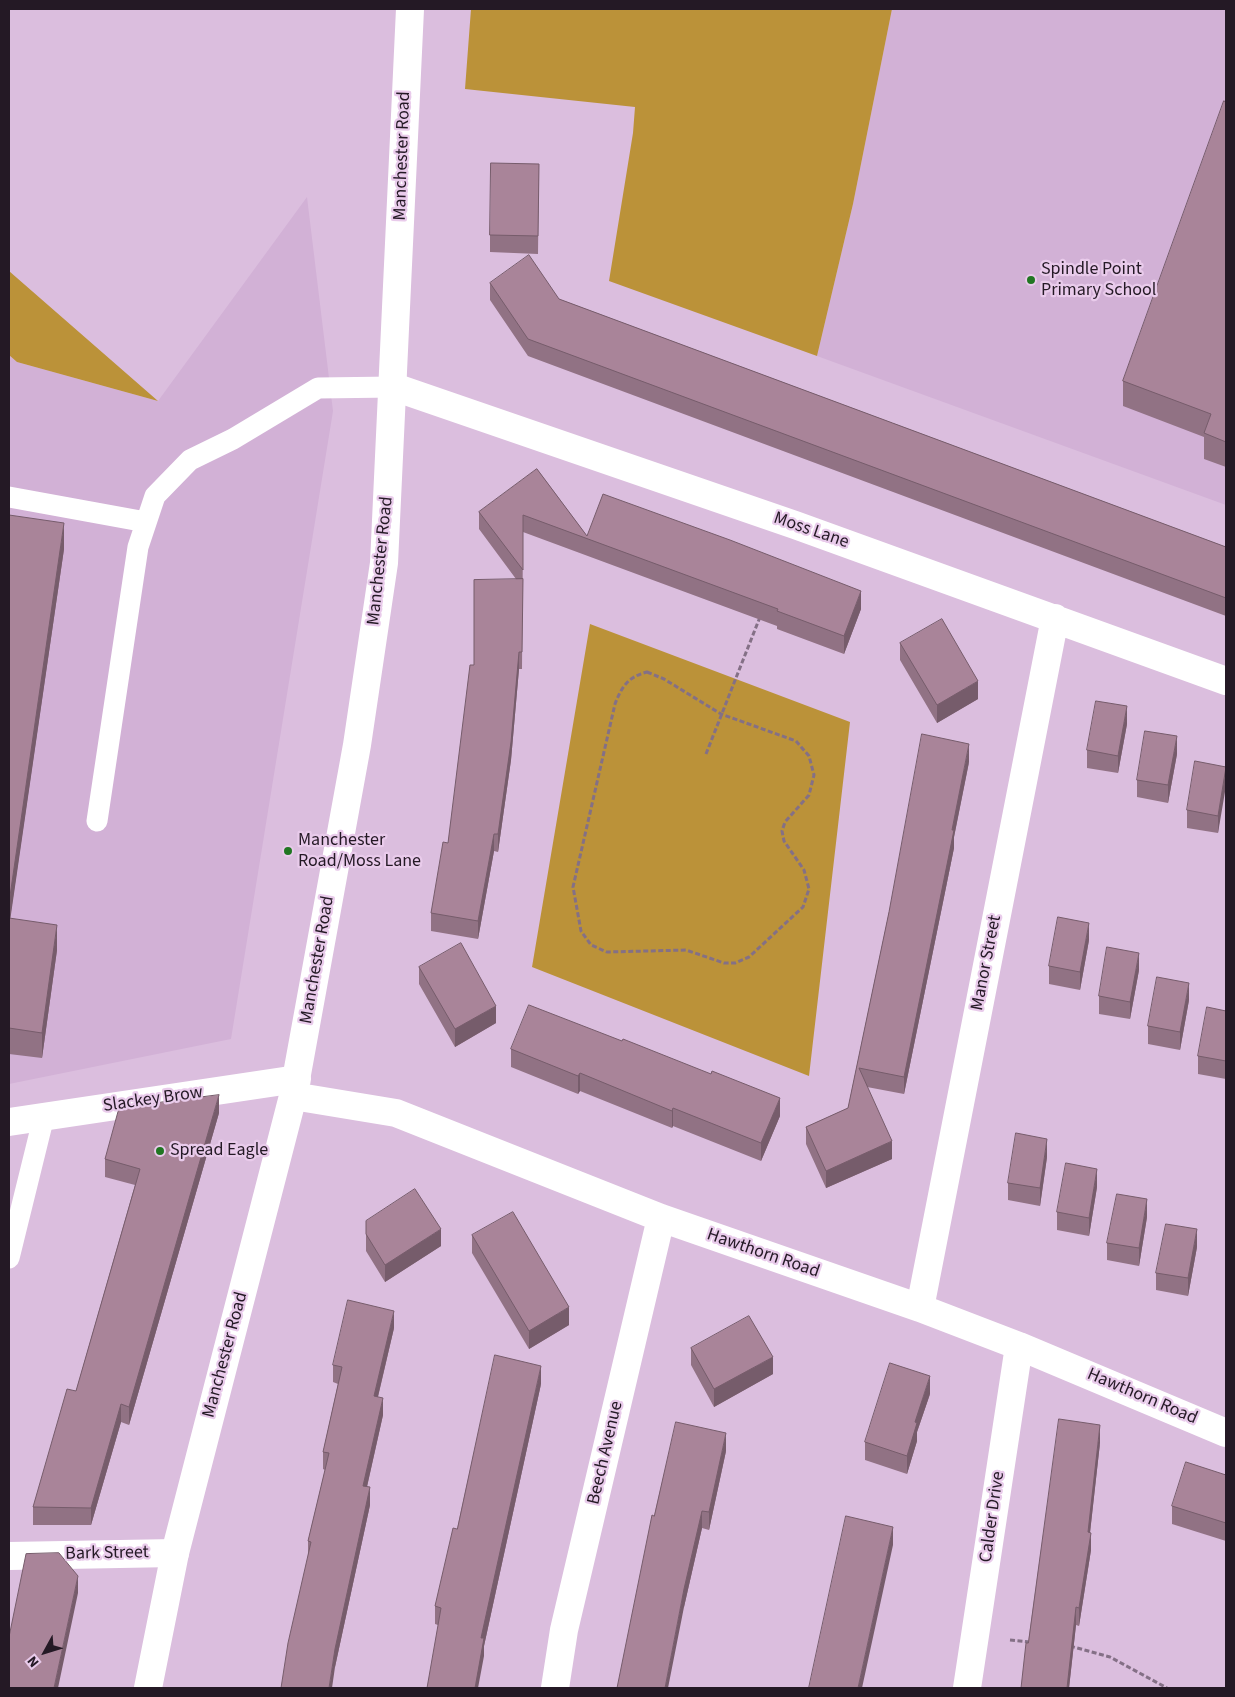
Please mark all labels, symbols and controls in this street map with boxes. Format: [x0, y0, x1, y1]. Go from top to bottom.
street label: Manchester Road [390, 91, 416, 221]
place label: Spindle Point Primary School [1041, 259, 1156, 302]
marker: Spindle Point Primary School [1025, 274, 1037, 286]
street label: Manchester Road [363, 496, 399, 626]
street label: Moss Lane [771, 508, 851, 554]
place label: Manchester Road/Moss Lane [298, 830, 421, 872]
marker: Manchester Road/Moss Lane [282, 845, 294, 857]
street label: Manchester Road [296, 894, 340, 1026]
street label: Manor Street [967, 913, 1007, 1013]
street label: Slackey Brow [102, 1082, 204, 1118]
place label: Spread Eagle [170, 1140, 268, 1162]
marker: Spread Eagle [154, 1145, 166, 1157]
street label: Hawthorn Road [704, 1225, 822, 1283]
street label: Manchester Road [199, 1290, 253, 1420]
street label: Hawthorn Road [1084, 1364, 1200, 1430]
street label: Beech Avenue [584, 1399, 628, 1507]
street label: Calder Drive [976, 1470, 1010, 1564]
street label: Bark Street [65, 1542, 149, 1566]
north arrow [20, 1627, 70, 1677]
text: N [23, 1652, 44, 1671]

